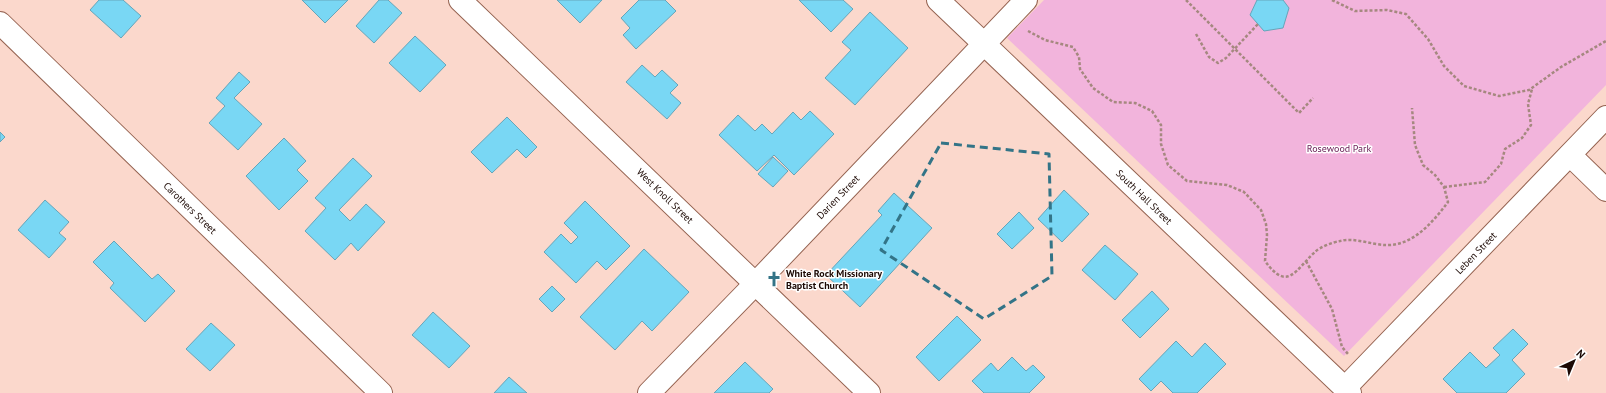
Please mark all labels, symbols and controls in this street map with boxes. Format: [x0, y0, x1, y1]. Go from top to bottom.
park label: Rosewood Park [1307, 142, 1371, 155]
street label: West Knoll Street [634, 166, 697, 227]
street label: South Hall Street [1113, 167, 1175, 228]
street label: Darien Street [814, 172, 863, 222]
street label: Carothers Street [161, 179, 220, 237]
street label: Leben Street [1453, 229, 1500, 277]
place label: White Rock Missionary Baptist Church [786, 267, 882, 292]
church icon: White Rock Missionary Baptist Church [765, 270, 783, 288]
north arrow [1554, 341, 1594, 381]
text: N [1573, 346, 1588, 361]

